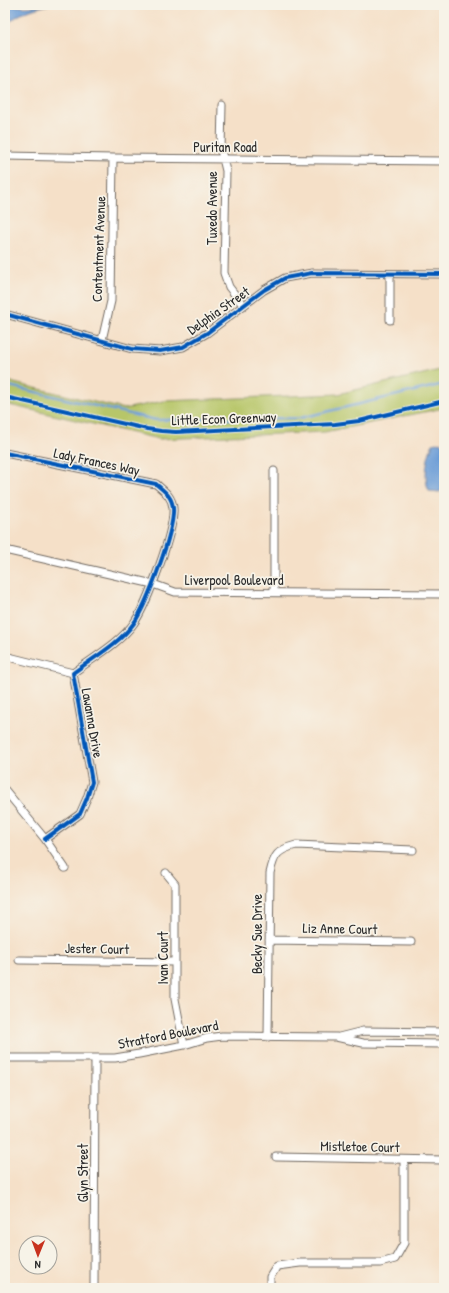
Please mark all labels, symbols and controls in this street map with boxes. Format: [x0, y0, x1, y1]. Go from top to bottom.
street label: Puritan Road [193, 137, 257, 156]
street label: Tuxedo Avenue [202, 171, 221, 245]
street label: Contentment Avenue [87, 195, 109, 302]
street label: Delphia Street [183, 281, 254, 339]
street label: Little Econ Greenway [171, 407, 277, 430]
street label: Lady Frances Way [52, 443, 142, 480]
street label: Liverpool Boulevard [185, 570, 284, 590]
street label: Lawanna Drive [78, 687, 109, 760]
street label: Becky Sue Drive [247, 893, 267, 974]
street label: Liz Anne Court [302, 918, 378, 938]
street label: Ivan Court [153, 931, 172, 985]
street label: Jester Court [65, 938, 129, 958]
street label: Stratford Boulevard [116, 1015, 220, 1053]
street label: Mistletoe Court [320, 1136, 400, 1156]
street label: Glyn Street [73, 1144, 93, 1202]
north arrow [18, 1235, 58, 1275]
text: N [35, 1258, 41, 1272]

